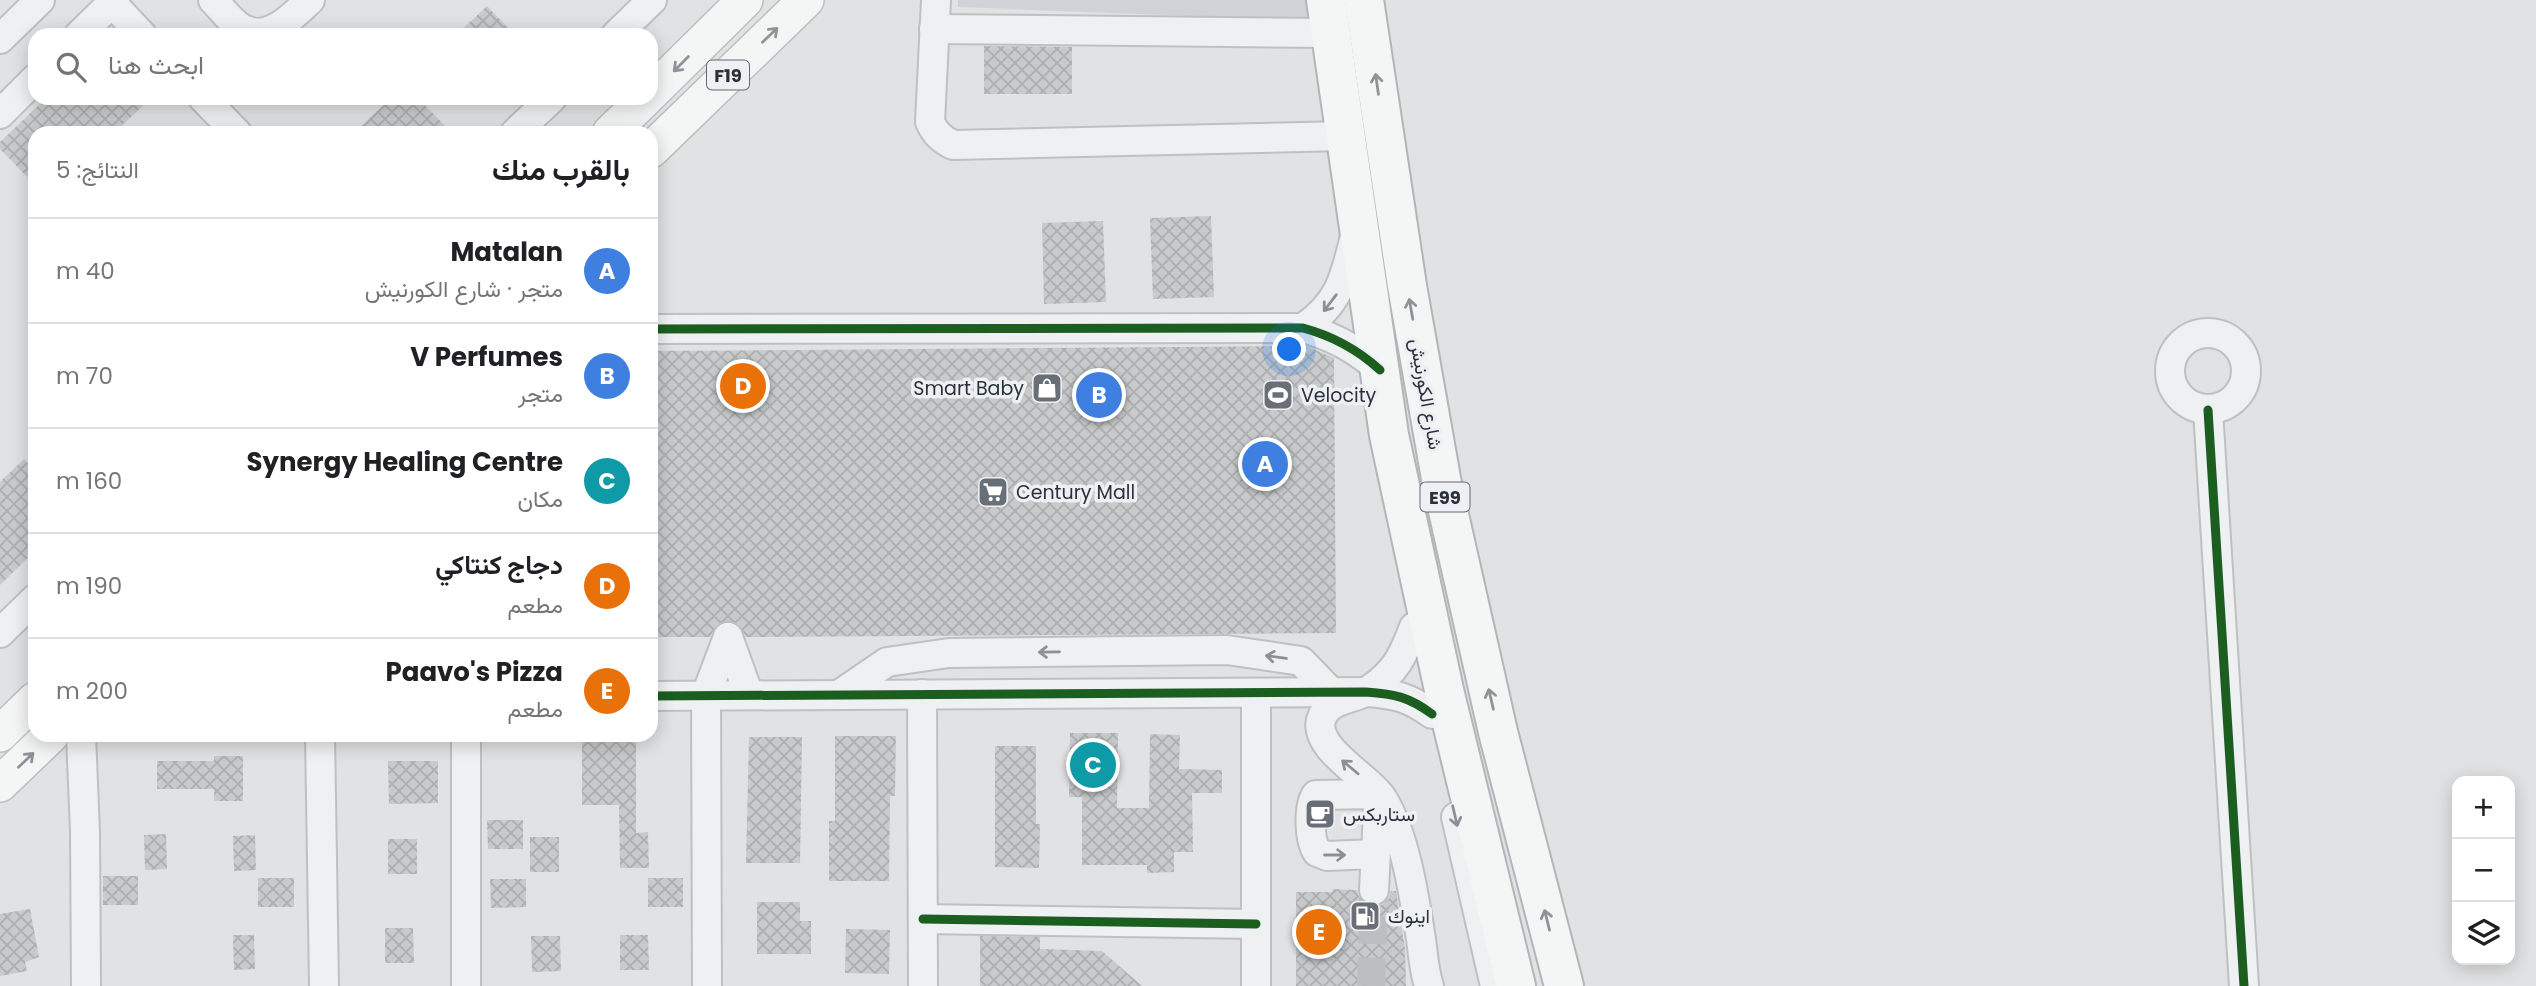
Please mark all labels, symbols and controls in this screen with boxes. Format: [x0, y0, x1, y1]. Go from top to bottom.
one-way arrow [761, 26, 778, 43]
search box [28, 28, 658, 105]
text: ابحث هنا [108, 47, 204, 83]
icon: search [52, 48, 90, 86]
one-way arrow [672, 55, 689, 72]
road number: F19 [707, 60, 749, 90]
one-way arrow [1370, 73, 1383, 96]
text: بالقرب منك [492, 148, 630, 191]
text: النتائج: 5 [56, 154, 139, 186]
text: Matalan [450, 234, 563, 270]
text: 40 m [56, 255, 115, 287]
text: A [599, 255, 615, 287]
text: متجر · شارع الكورنيش [365, 273, 563, 305]
one-way arrow [1323, 294, 1338, 312]
one-way arrow [1403, 298, 1417, 321]
your location [1272, 332, 1306, 366]
street label: شارع الكورنيش [1403, 336, 1449, 452]
text: V Perfumes [410, 339, 563, 375]
text: 70 m [56, 360, 113, 392]
text: B [599, 360, 615, 392]
pin: D [720, 360, 766, 412]
pin: B [1076, 369, 1122, 421]
shop icon: Smart Baby [1030, 371, 1064, 405]
place label: Smart Baby [913, 375, 1024, 402]
text: متجر [518, 378, 563, 410]
sports icon: Velocity [1261, 378, 1295, 412]
place label: Velocity [1301, 382, 1377, 409]
pin: A [1242, 438, 1288, 490]
text: Synergy Healing Centre [247, 444, 563, 480]
text: 160 m [56, 465, 122, 497]
text: C [598, 465, 616, 497]
supermarket icon: Century Mall [976, 475, 1010, 509]
place label: Century Mall [1016, 479, 1135, 506]
road number: E99 [1420, 482, 1470, 512]
text: مكان [517, 483, 563, 515]
text: دجاج كنتاكي [435, 547, 563, 583]
text: 190 m [56, 570, 122, 602]
text: D [599, 570, 615, 602]
text: مطعم [507, 589, 563, 621]
one-way arrow [1038, 645, 1061, 659]
one-way arrow [1266, 650, 1288, 663]
text: Paavo's Pizza [386, 654, 563, 690]
text: 200 m [56, 675, 128, 707]
text: E [601, 675, 613, 707]
one-way arrow [1484, 688, 1497, 711]
text: مطعم [507, 693, 563, 725]
pin: C [1070, 739, 1116, 791]
one-way arrow [17, 751, 34, 768]
one-way arrow [1342, 759, 1360, 775]
map controls [2452, 776, 2515, 965]
button: + [2452, 776, 2515, 839]
cafe icon: ستاربكس [1303, 797, 1337, 831]
place label: ستاربكس [1343, 801, 1415, 828]
one-way arrow [1449, 804, 1463, 827]
button: − [2452, 839, 2515, 902]
one-way arrow [1323, 848, 1346, 862]
fuel station icon: اينوك [1348, 899, 1382, 933]
button: layers [2452, 902, 2515, 965]
place label: اينوك [1388, 903, 1430, 930]
pin: E [1296, 906, 1342, 958]
one-way arrow [1540, 909, 1553, 932]

